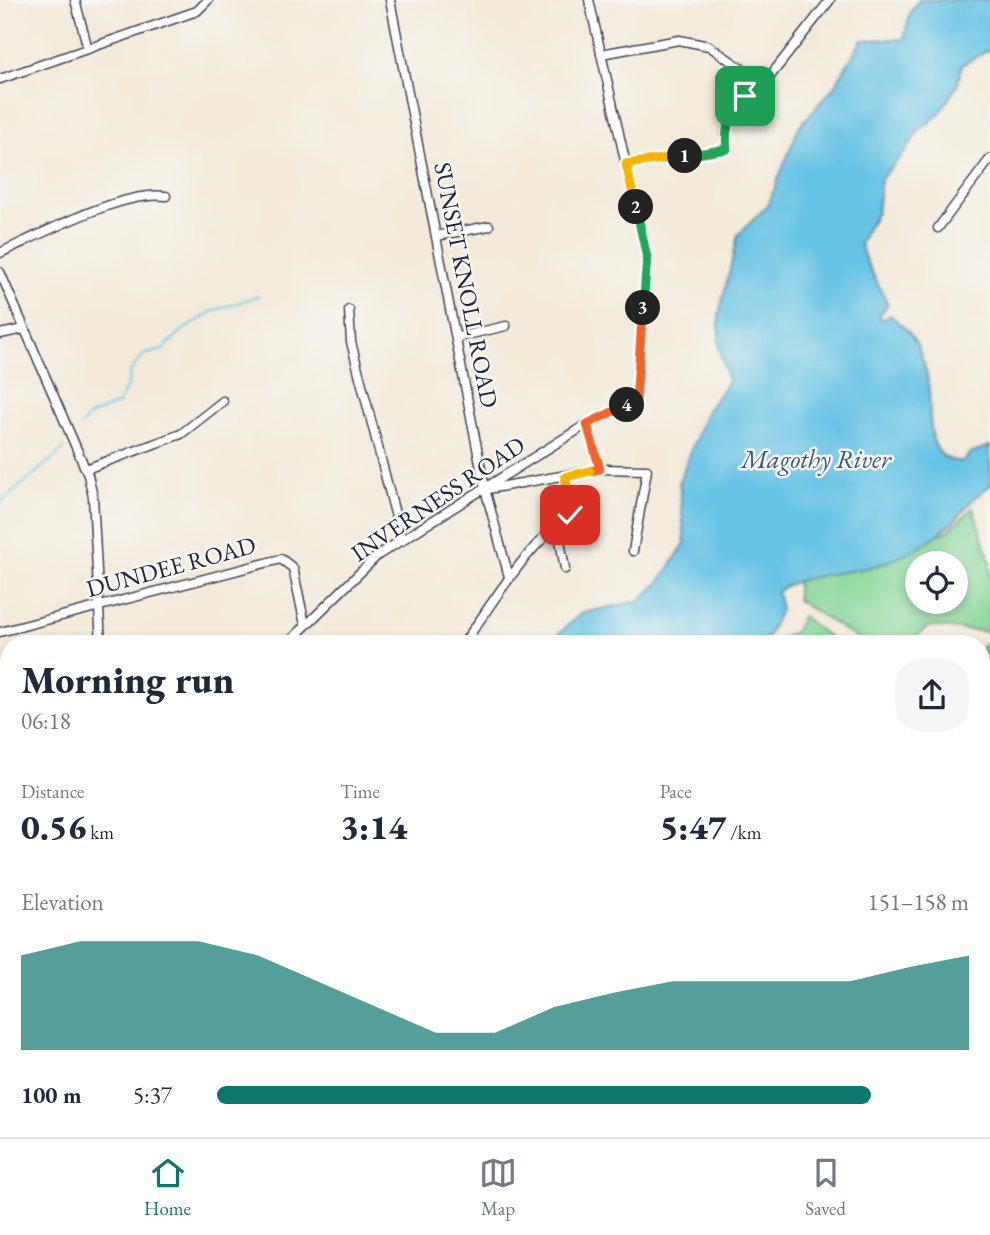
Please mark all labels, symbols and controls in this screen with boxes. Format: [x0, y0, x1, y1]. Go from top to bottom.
pin [715, 66, 775, 126]
icon: arrive [726, 77, 764, 115]
pin: 1 [668, 138, 702, 174]
text: 1 [679, 143, 690, 168]
street label: SUNSET KNOLL ROAD [427, 160, 505, 410]
pin: 2 [618, 190, 654, 224]
text: 2 [630, 194, 641, 219]
pin: 3 [626, 290, 660, 326]
text: 3 [637, 295, 648, 320]
pin: 4 [610, 388, 644, 422]
text: 4 [621, 392, 632, 417]
street label: INVERNESS ROAD [345, 429, 531, 568]
water label: Magothy River [739, 442, 892, 476]
pin [540, 485, 600, 545]
icon: check [551, 496, 589, 534]
street label: DUNDEE ROAD [83, 529, 259, 604]
map controls [905, 551, 968, 614]
button: locate [905, 551, 968, 614]
text: Morning run [21, 655, 234, 704]
button: share [895, 658, 969, 732]
text: 06:18 [21, 706, 71, 736]
text: Distance [21, 779, 84, 804]
text: Time [340, 779, 380, 804]
text: Pace [660, 779, 692, 804]
text: 0.56 [21, 804, 87, 849]
text: 3:14 [340, 804, 407, 849]
text: 5:47 [660, 804, 726, 849]
text: km [87, 820, 114, 845]
text: /km [726, 820, 762, 845]
text: Elevation [21, 887, 104, 917]
text: 151–158 m [868, 887, 969, 917]
text: 100 m [21, 1080, 82, 1110]
text: 5:37 [133, 1080, 172, 1110]
tab: Home [144, 1154, 191, 1221]
tab: Map [479, 1154, 517, 1221]
tab: Saved [805, 1154, 846, 1221]

